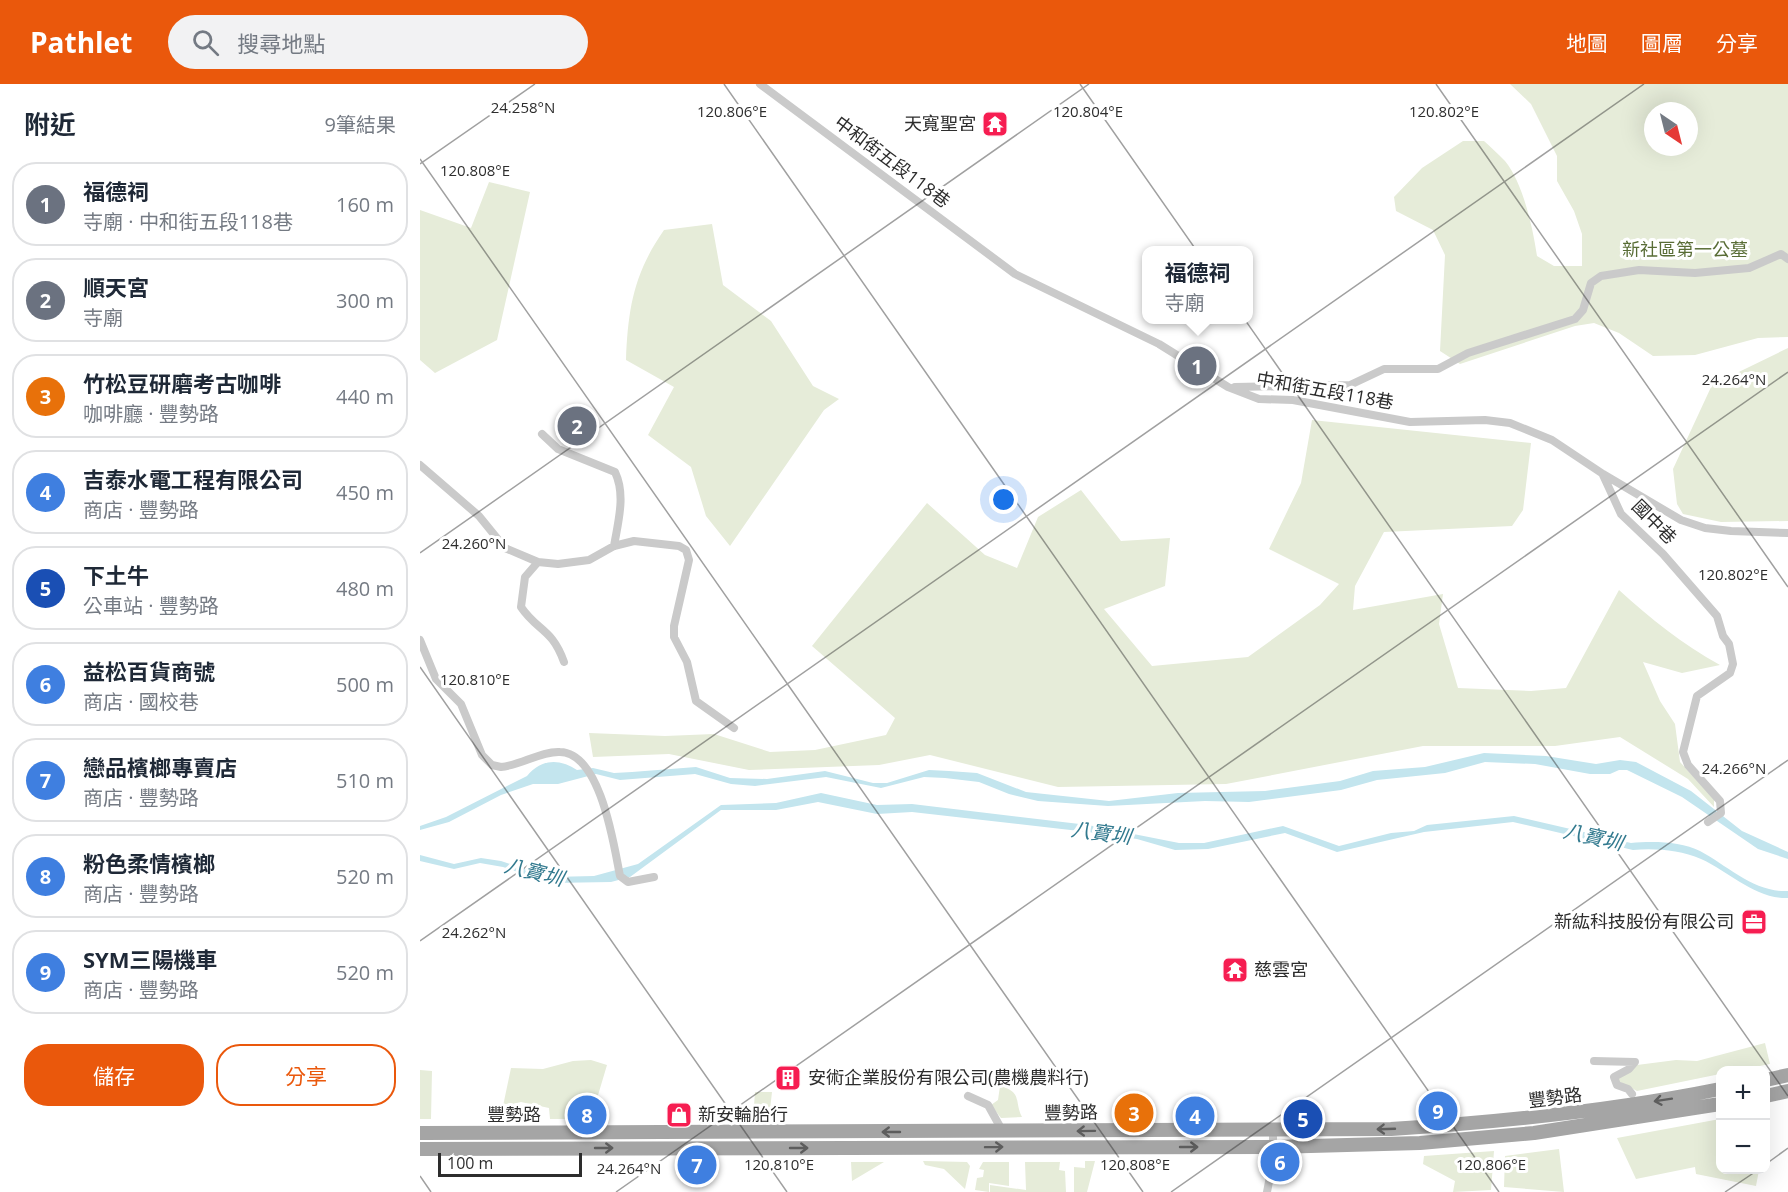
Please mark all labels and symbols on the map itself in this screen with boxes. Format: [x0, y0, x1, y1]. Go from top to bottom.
text: 24.258°N [491, 97, 555, 117]
text: 120.806°E [697, 101, 767, 121]
text: 120.804°E [1053, 101, 1123, 121]
text: 120.802°E [1409, 101, 1479, 121]
north arrow [1644, 102, 1698, 156]
temple icon: 天寬聖宮 [980, 109, 1010, 139]
street label: 中和街五段118巷 [830, 110, 955, 213]
place label: 天寬聖宮 [904, 111, 976, 135]
text: 120.808°E [440, 160, 510, 180]
park label: 新社區第一公墓 [1622, 237, 1748, 261]
pin: 1 [1178, 344, 1216, 388]
street label: 中和街五段118巷 [1255, 366, 1396, 414]
text: 24.264°N [1702, 369, 1766, 389]
pin: 2 [558, 404, 596, 448]
your location [989, 485, 1018, 514]
street label: 國中巷 [1627, 494, 1682, 549]
text: 24.260°N [442, 533, 506, 553]
text: 120.802°E [1698, 564, 1768, 584]
text: 120.810°E [440, 669, 510, 689]
text: 24.266°N [1702, 758, 1766, 778]
water label: 八寶圳 [1069, 815, 1136, 850]
water label: 八寶圳 [1561, 817, 1628, 857]
water label: 八寶圳 [502, 851, 569, 893]
office icon: 新紘科技股份有限公司 [1739, 907, 1769, 937]
place label: 新紘科技股份有限公司 [1554, 909, 1734, 933]
text: 24.262°N [442, 922, 506, 942]
temple icon: 慈雲宮 [1220, 955, 1250, 985]
place label: 慈雲宮 [1254, 957, 1308, 981]
building icon: 安術企業股份有限公司(農機農料行) [773, 1063, 803, 1093]
place label: 安術企業股份有限公司(農機農料行) [808, 1065, 1089, 1089]
street label: 豐勢路 [1527, 1082, 1583, 1112]
pin: 9 [1418, 1088, 1458, 1134]
pin: 3 [1114, 1090, 1154, 1136]
pin: 8 [568, 1092, 606, 1138]
pin: 4 [1176, 1094, 1214, 1138]
one-way arrow [1654, 1095, 1673, 1106]
pin: 5 [1284, 1096, 1322, 1142]
shop icon: 新安輪胎行 [664, 1100, 694, 1130]
street label: 豐勢路 [1044, 1100, 1098, 1124]
street label: 豐勢路 [487, 1102, 541, 1126]
place label: 新安輪胎行 [698, 1102, 788, 1126]
one-way arrow [1376, 1123, 1396, 1134]
one-way arrow [1076, 1125, 1096, 1137]
one-way arrow [881, 1126, 901, 1138]
pin: 6 [1260, 1140, 1300, 1184]
one-way arrow [984, 1141, 1004, 1153]
one-way arrow [1179, 1141, 1199, 1153]
one-way arrow [594, 1142, 614, 1154]
pin: 7 [678, 1142, 716, 1188]
one-way arrow [789, 1142, 809, 1154]
scale bar [438, 1150, 582, 1178]
text: 120.810°E [744, 1154, 814, 1174]
text: 120.808°E [1100, 1154, 1170, 1174]
text: 120.806°E [1456, 1154, 1526, 1174]
text: 24.264°N [597, 1158, 661, 1178]

